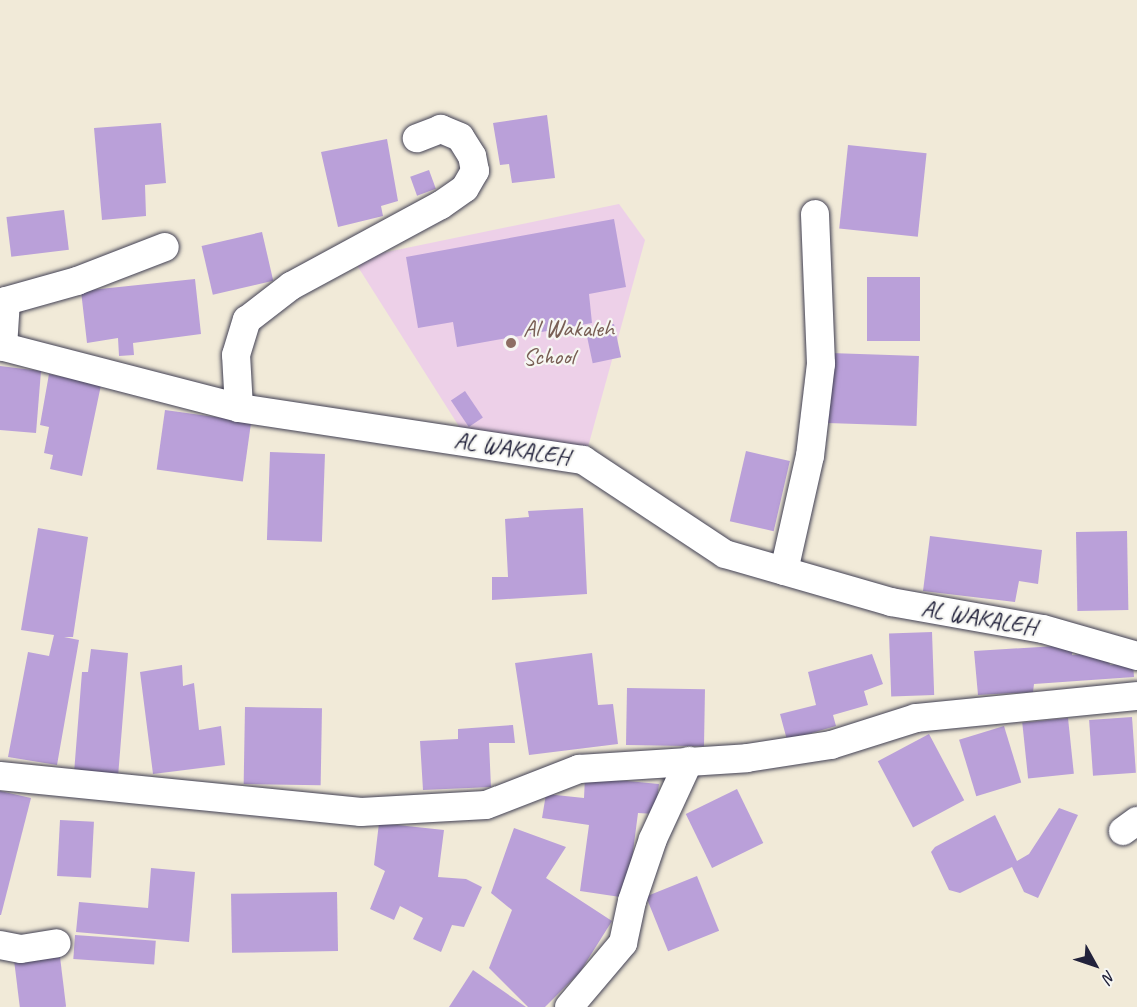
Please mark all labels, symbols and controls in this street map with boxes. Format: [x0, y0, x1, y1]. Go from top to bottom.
place label: Al Wakaleh School [523, 315, 614, 371]
marker: Al Wakaleh School [504, 336, 518, 350]
street label: AL WAKALEH [453, 426, 571, 472]
street label: AL WAKALEH [920, 594, 1038, 642]
north arrow [1065, 935, 1125, 995]
text: N [1098, 966, 1120, 987]

